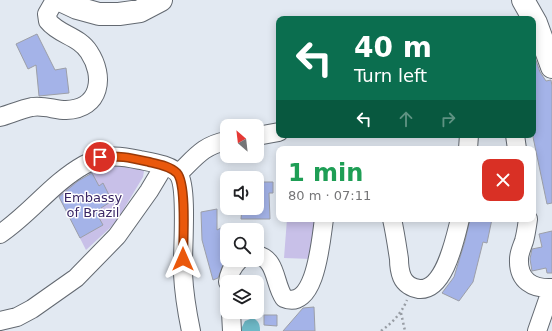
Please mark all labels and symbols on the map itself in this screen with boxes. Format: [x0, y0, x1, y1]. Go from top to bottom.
north arrow [220, 119, 264, 163]
pin [83, 140, 117, 174]
park label: Embassy of Brazil [64, 190, 122, 220]
position arrow [162, 238, 204, 280]

